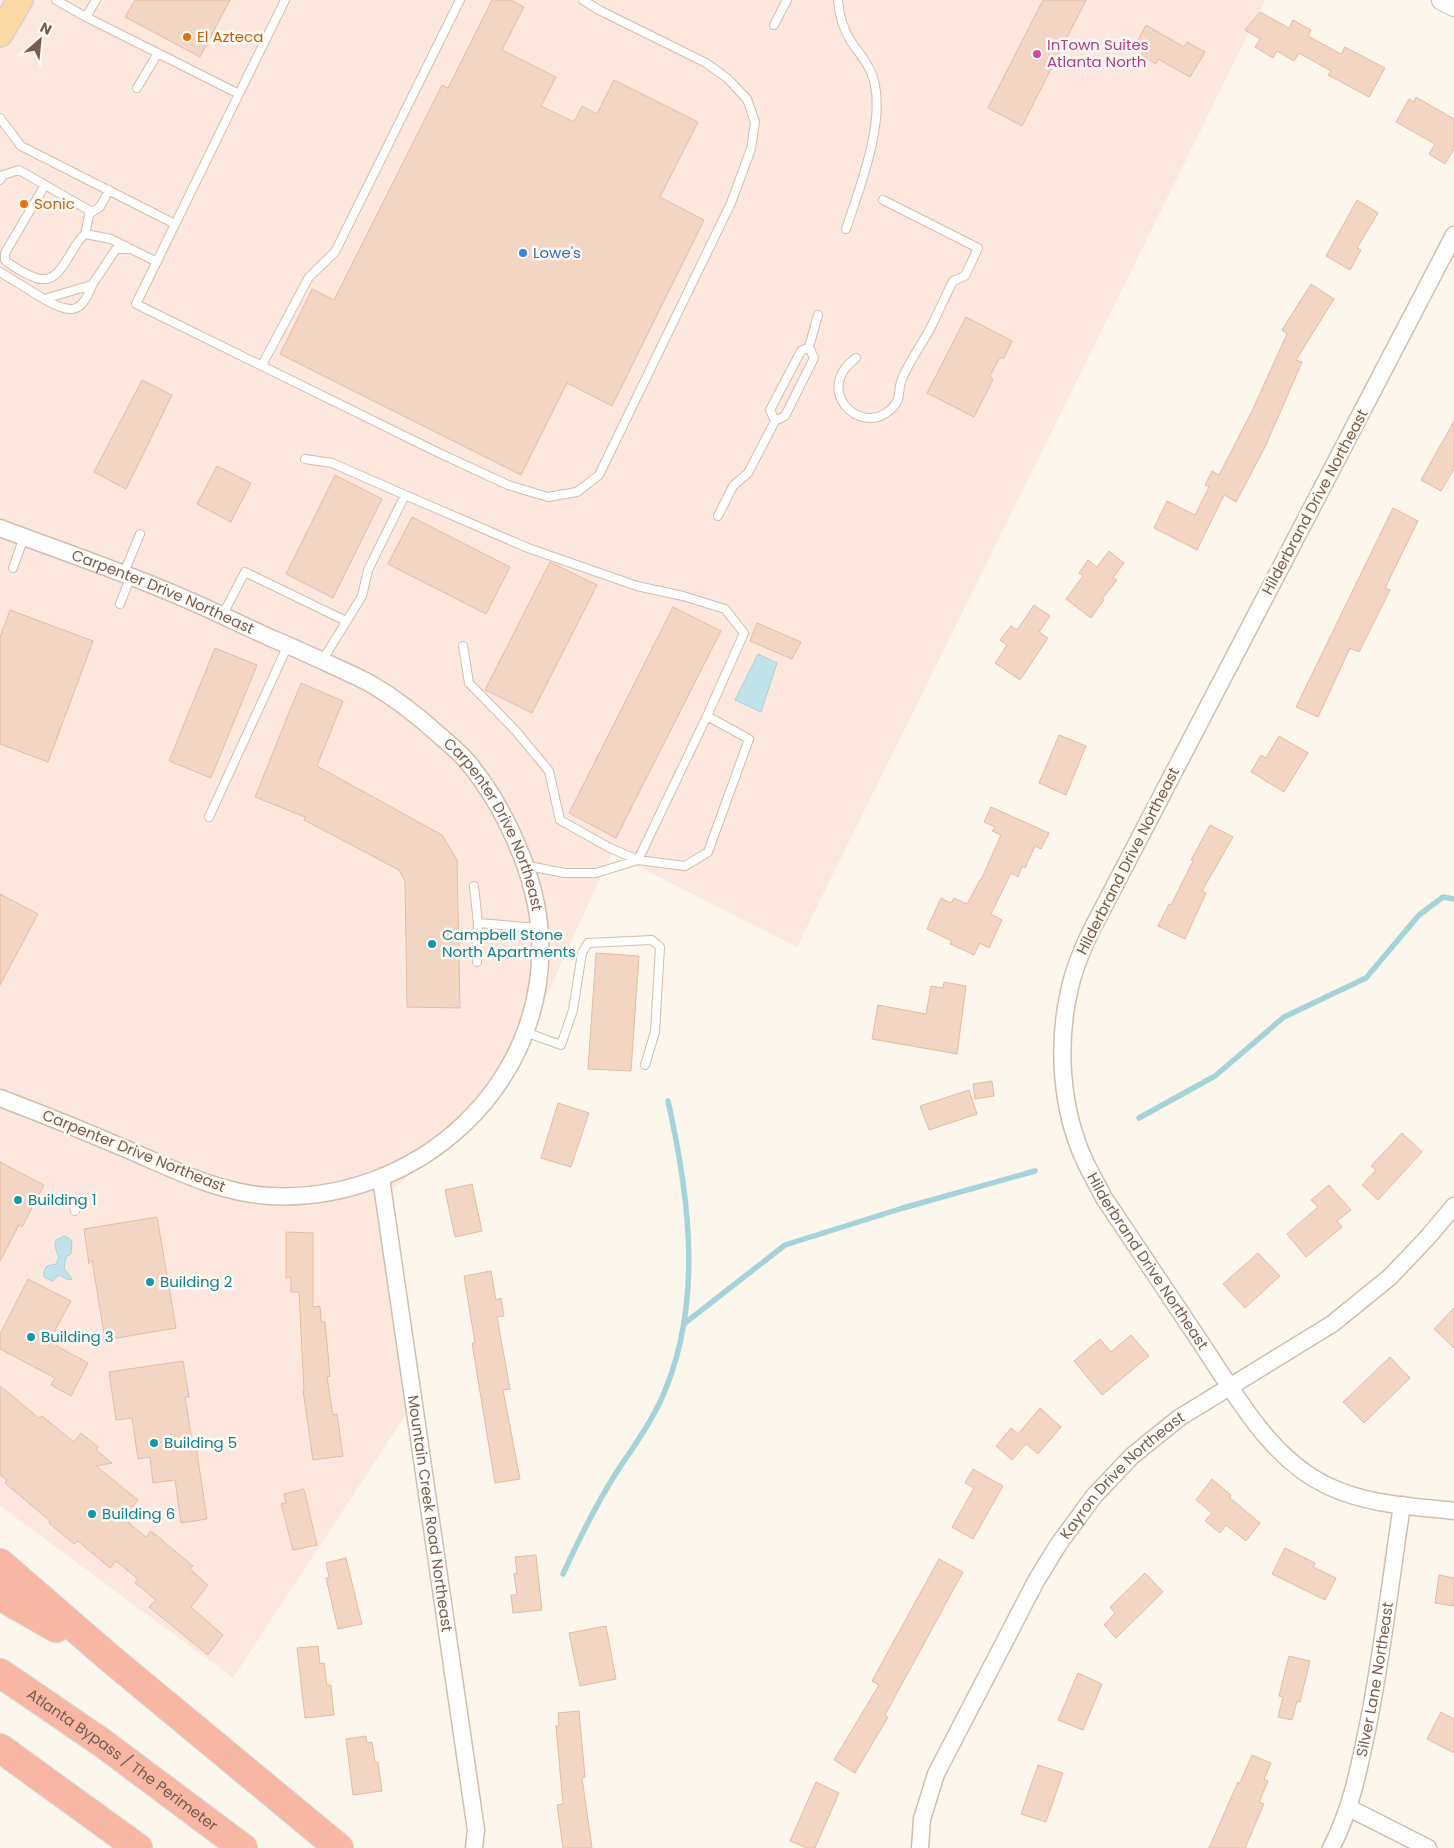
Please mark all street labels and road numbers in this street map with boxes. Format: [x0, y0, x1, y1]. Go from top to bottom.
street label: Hilderbrand Drive Northeast [1257, 405, 1373, 598]
street label: Carpenter Drive Northeast [69, 544, 258, 639]
street label: Carpenter Drive Northeast [439, 733, 548, 913]
street label: Hilderbrand Drive Northeast [1071, 764, 1184, 958]
street label: Carpenter Drive Northeast [39, 1104, 229, 1197]
street label: Hilderbrand Drive Northeast [1082, 1169, 1214, 1354]
street label: Mountain Creek Road Northeast [403, 1394, 458, 1633]
street label: Kayron Drive Northeast [1055, 1406, 1188, 1543]
street label: Silver Lane Northeast [1351, 1601, 1398, 1759]
street label: Atlanta Bypass / The Perimeter [23, 1683, 223, 1836]

